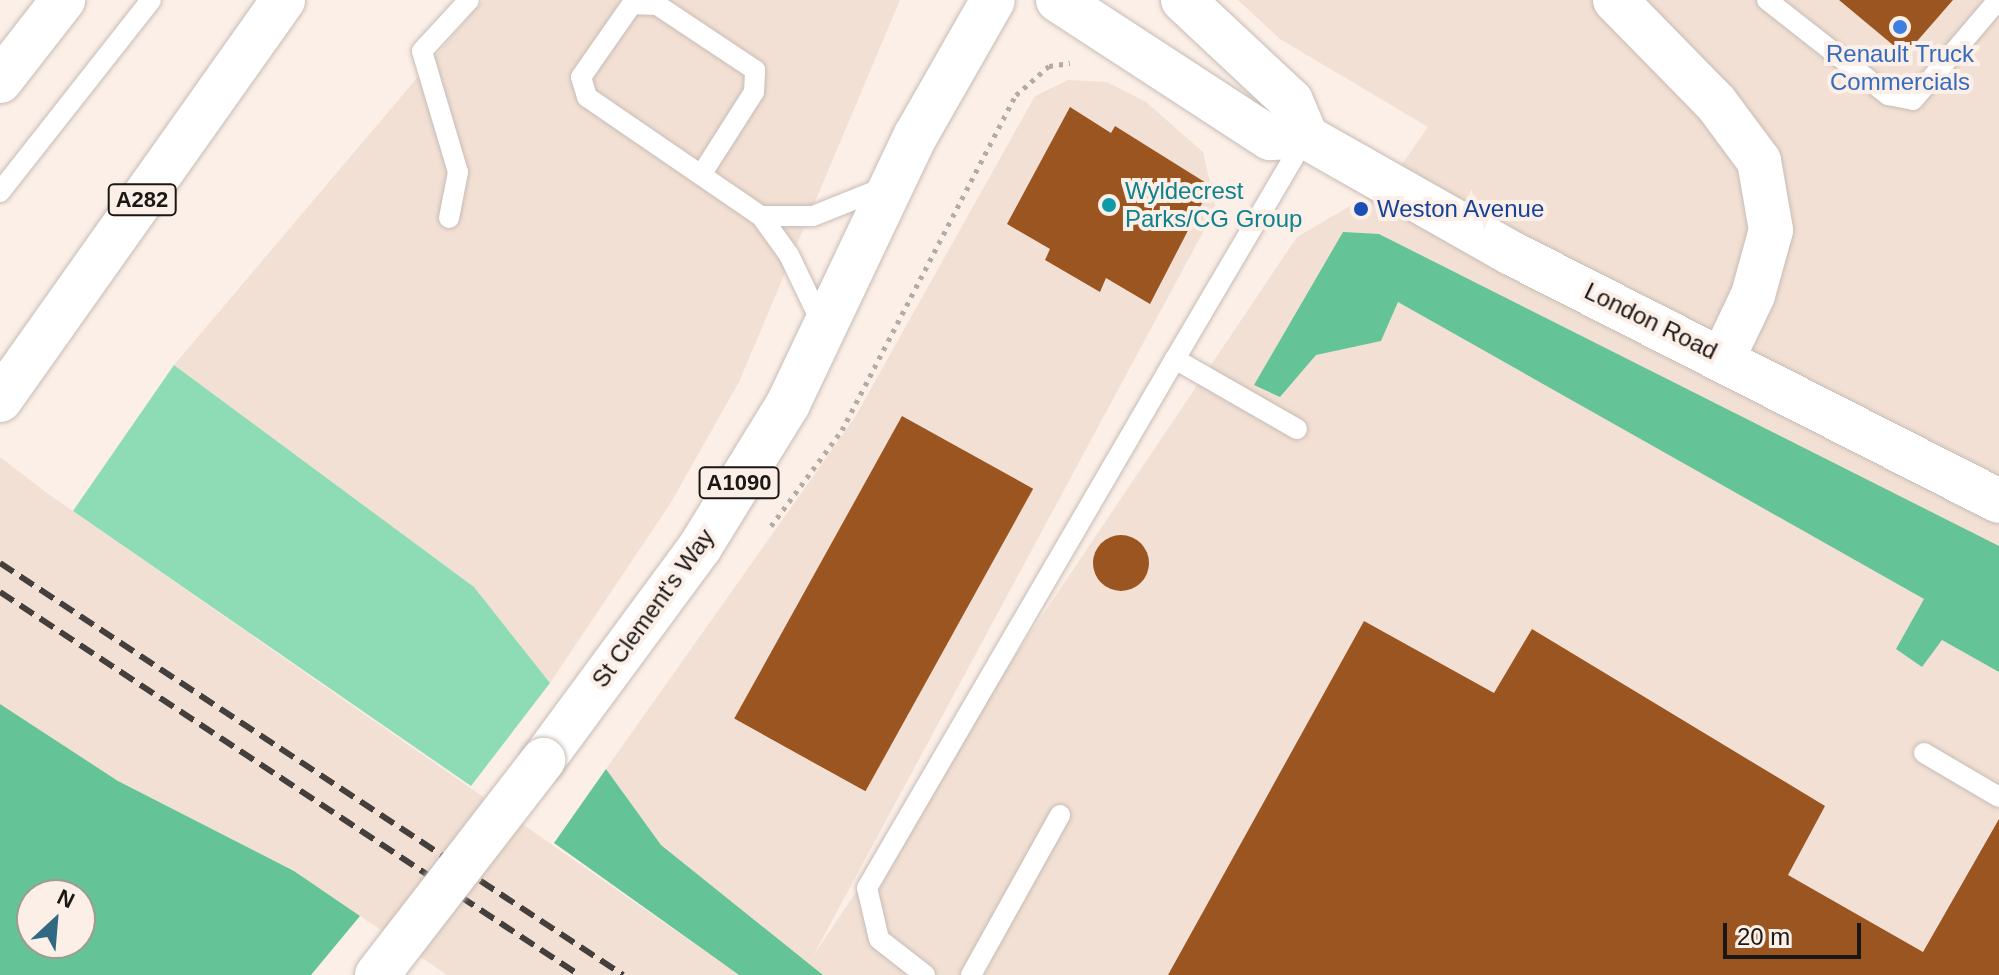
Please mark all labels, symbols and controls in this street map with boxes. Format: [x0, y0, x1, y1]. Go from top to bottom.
marker: Renault Truck Commercials [1891, 18, 1909, 36]
place label: Renault Truck Commercials [1826, 40, 1974, 96]
place label: Wyldecrest Parks/CG Group [1125, 177, 1302, 233]
road number: A282 [106, 182, 178, 218]
place label: Weston Avenue [1377, 195, 1546, 223]
marker: Wyldecrest Parks/CG Group [1100, 196, 1118, 214]
marker: Weston Avenue [1352, 200, 1370, 218]
street label: London Road [1580, 276, 1722, 366]
road number: A1090 [697, 465, 781, 501]
street label: St Clement's Way [586, 523, 720, 693]
north arrow [16, 879, 96, 959]
text: N [53, 884, 78, 913]
scale bar [1727, 907, 1865, 957]
text: 20 m [1737, 923, 1790, 950]

